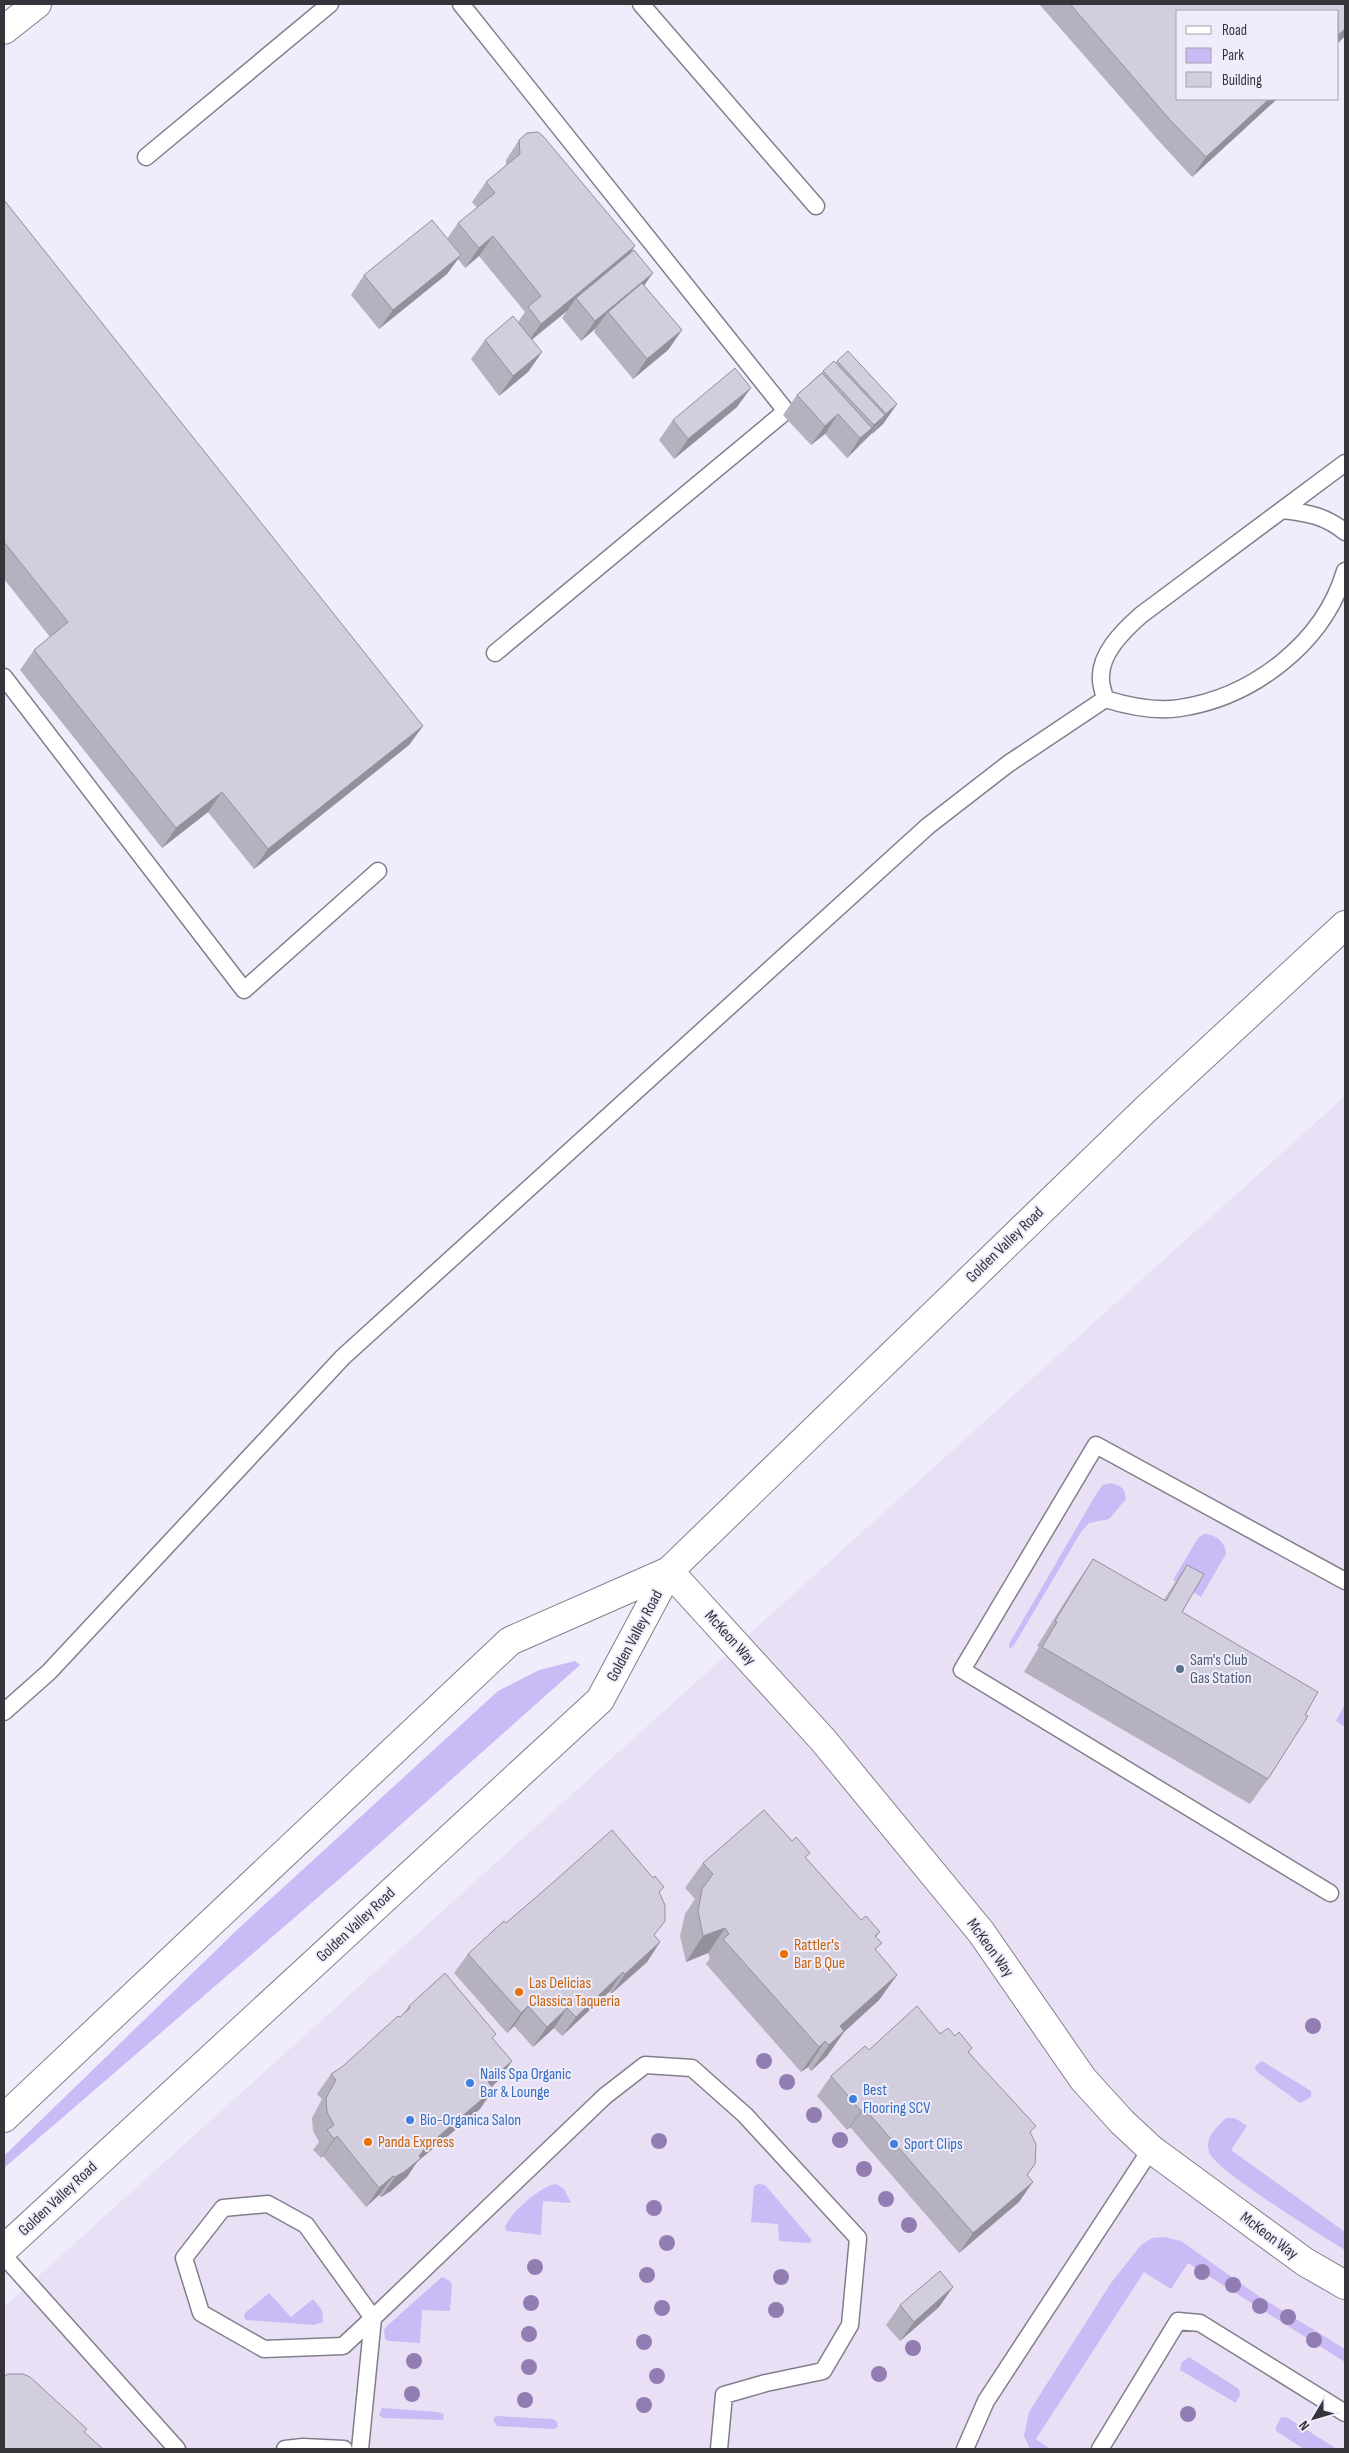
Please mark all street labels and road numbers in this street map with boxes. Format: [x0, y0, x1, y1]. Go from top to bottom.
street label: Golden Valley Road [962, 1203, 1048, 1287]
street label: Golden Valley Road [603, 1587, 667, 1685]
street label: McKeon Way [700, 1607, 760, 1669]
street label: Golden Valley Road [313, 1884, 399, 1966]
street label: McKeon Way [962, 1915, 1018, 1981]
street label: Golden Valley Road [15, 2158, 101, 2240]
street label: McKeon Way [1236, 2208, 1302, 2264]

